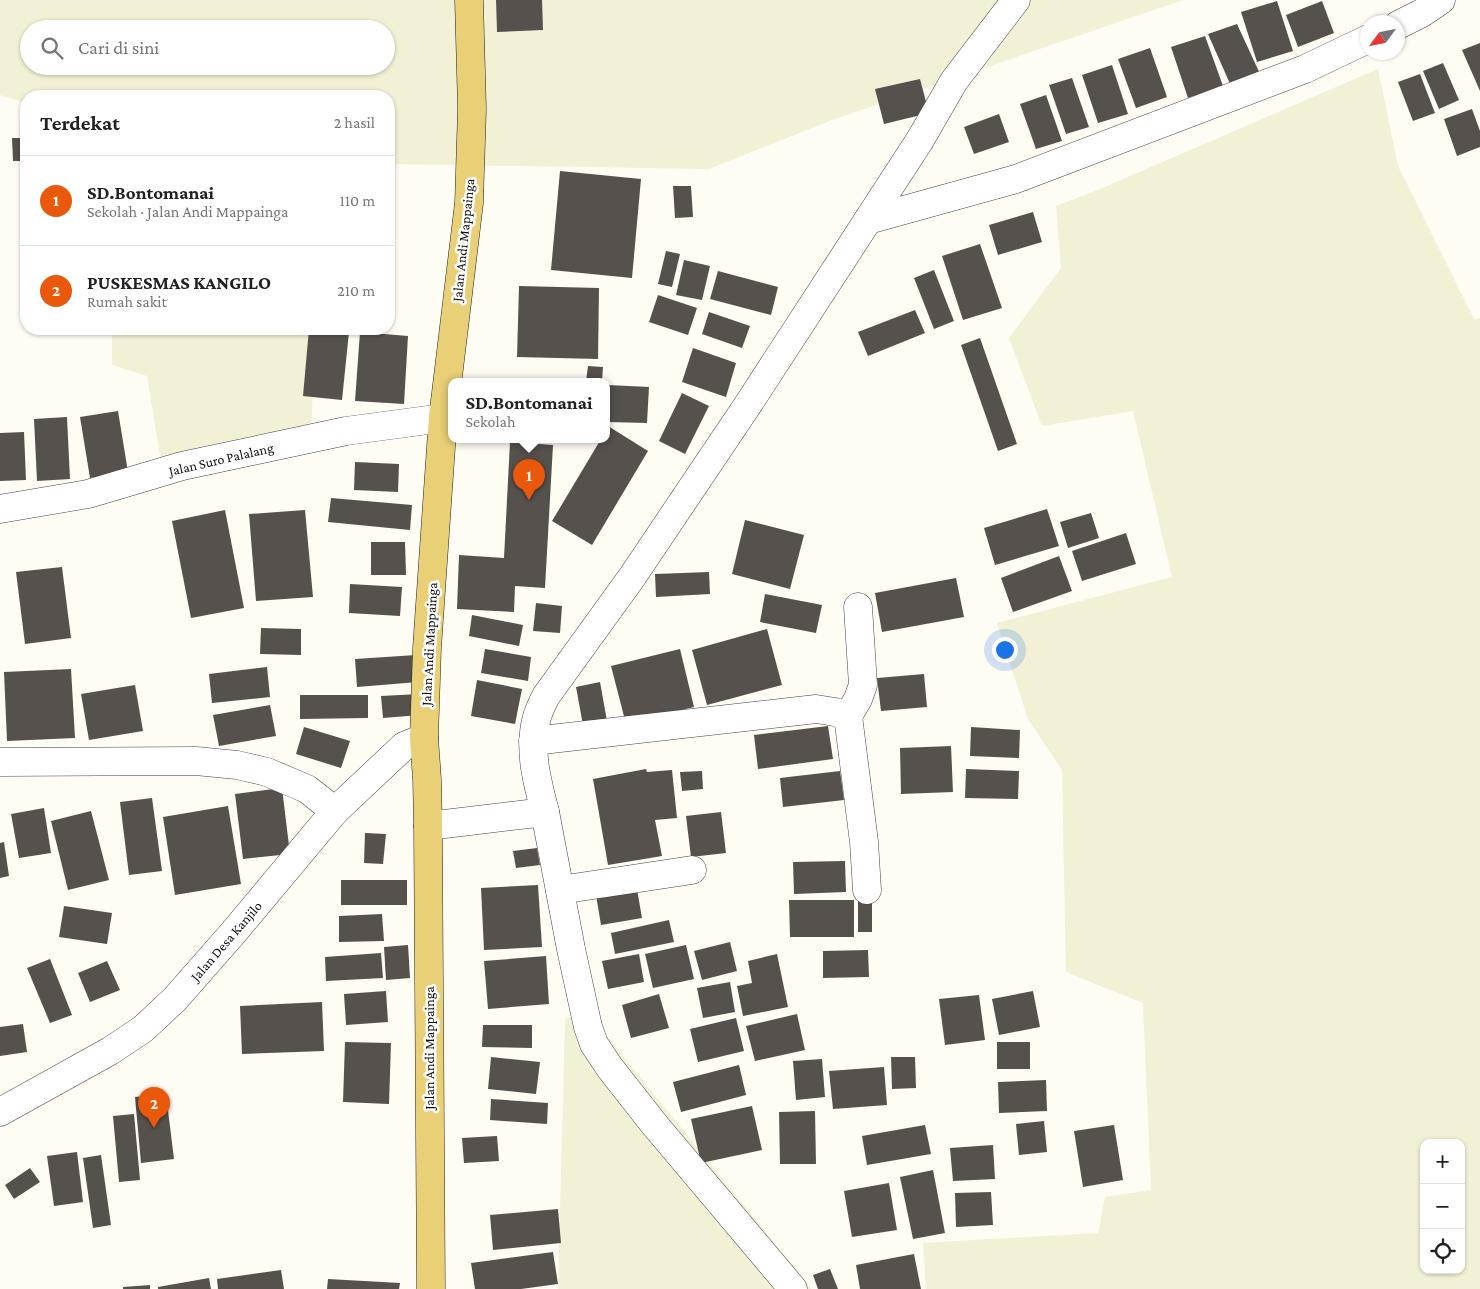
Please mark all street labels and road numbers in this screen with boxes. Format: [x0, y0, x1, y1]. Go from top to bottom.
street label: Jalan Andi Mappainga [448, 177, 477, 304]
street label: Jalan Suro Palalang [165, 439, 275, 479]
street label: Jalan Andi Mappainga [418, 581, 440, 708]
street label: Jalan Desa Kanjilo [186, 898, 266, 986]
street label: Jalan Andi Mappainga [421, 986, 437, 1112]

